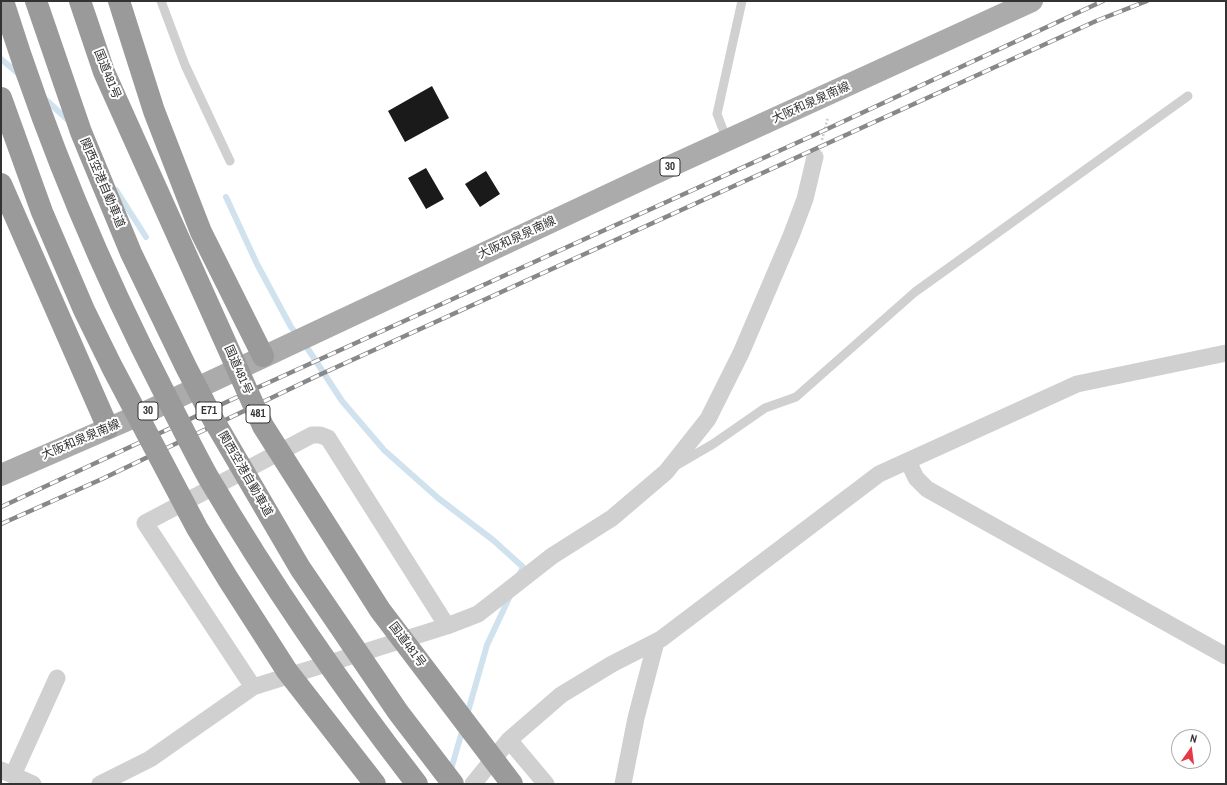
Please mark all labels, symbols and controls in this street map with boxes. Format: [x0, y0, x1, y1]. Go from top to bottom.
street label: 国道481号 [91, 47, 123, 101]
street label: 大阪和泉泉南線 [770, 79, 852, 127]
street label: 関西空港自動車道 [77, 136, 127, 230]
road number: 30 [660, 158, 680, 176]
street label: 大阪和泉泉南線 [476, 214, 558, 262]
street label: 国道481号 [221, 343, 255, 397]
road number: 30 [138, 402, 158, 420]
road number: E71 [196, 402, 222, 420]
road number: 481 [246, 405, 270, 423]
street label: 大阪和泉泉南線 [40, 417, 122, 463]
street label: 関西空港自動車道 [215, 429, 275, 519]
street label: 国道481号 [385, 620, 429, 670]
north arrow [1171, 729, 1211, 769]
text: N [1189, 731, 1199, 746]

